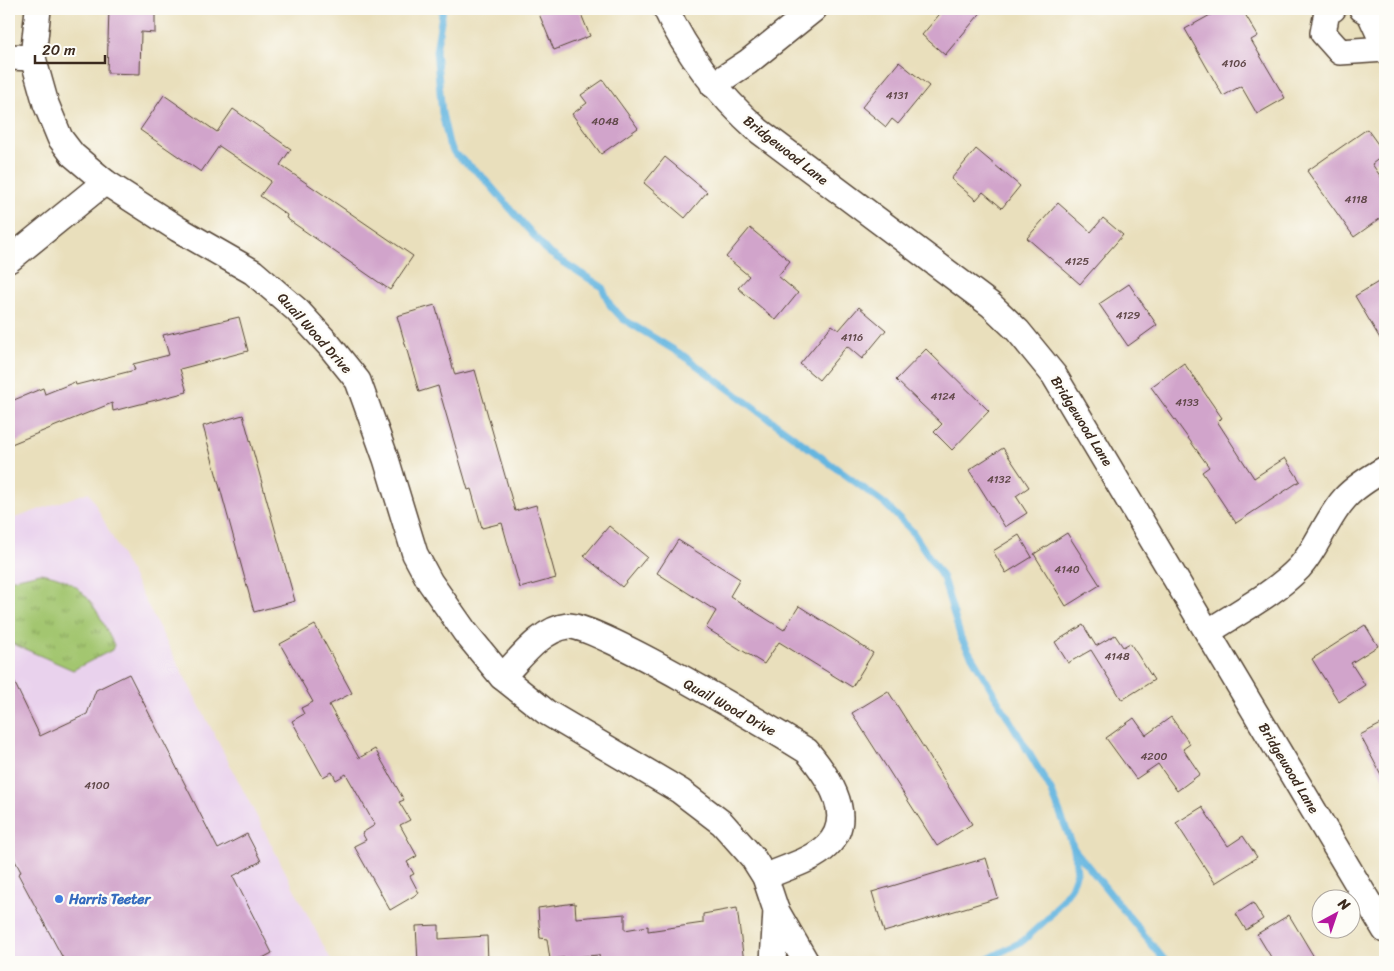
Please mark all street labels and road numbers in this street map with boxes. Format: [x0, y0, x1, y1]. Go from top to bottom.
street label: Bridgewood Lane [738, 109, 834, 192]
street label: Quail Wood Drive [271, 287, 358, 380]
street label: Bridgewood Lane [1044, 371, 1120, 472]
street label: Quail Wood Drive [679, 672, 781, 743]
street label: Bridgewood Lane [1251, 718, 1326, 819]

